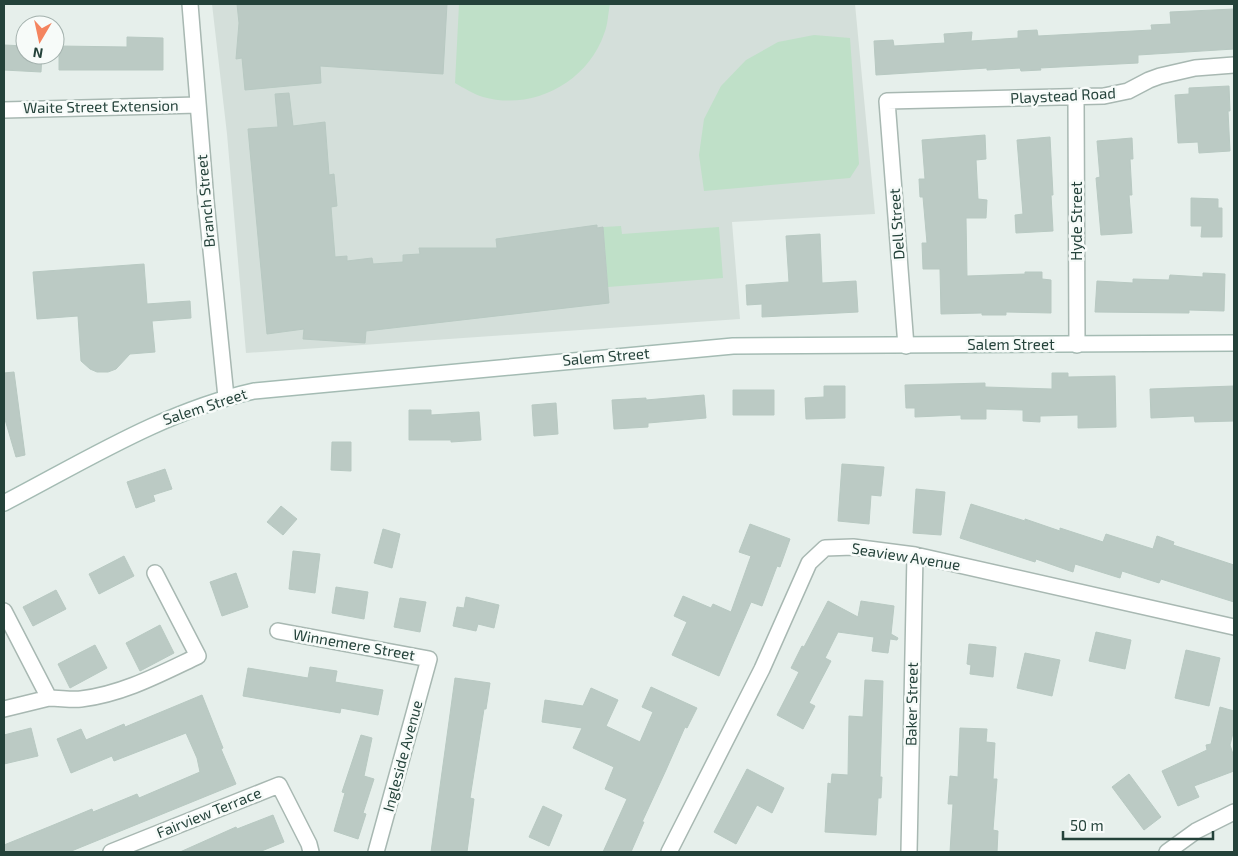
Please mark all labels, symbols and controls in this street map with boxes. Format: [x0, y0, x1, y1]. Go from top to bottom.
north arrow [15, 15, 65, 65]
text: N [32, 44, 44, 63]
street label: Playstead Road [1010, 83, 1116, 107]
street label: Waite Street Extension [23, 96, 179, 116]
street label: Branch Street [192, 154, 218, 248]
street label: Hyde Street [1067, 181, 1085, 261]
street label: Dell Street [885, 187, 907, 260]
street label: Salem Street [967, 335, 1055, 353]
street label: Salem Street [562, 343, 650, 369]
street label: Salem Street [160, 384, 249, 428]
street label: Seaview Avenue [851, 539, 962, 573]
street label: Winnemere Street [292, 624, 417, 664]
street label: Baker Street [901, 662, 921, 746]
street label: Ingleside Avenue [378, 698, 426, 814]
street label: Fairview Terrace [154, 783, 264, 841]
scale bar [1063, 808, 1213, 840]
text: 50 m [1070, 816, 1104, 834]

